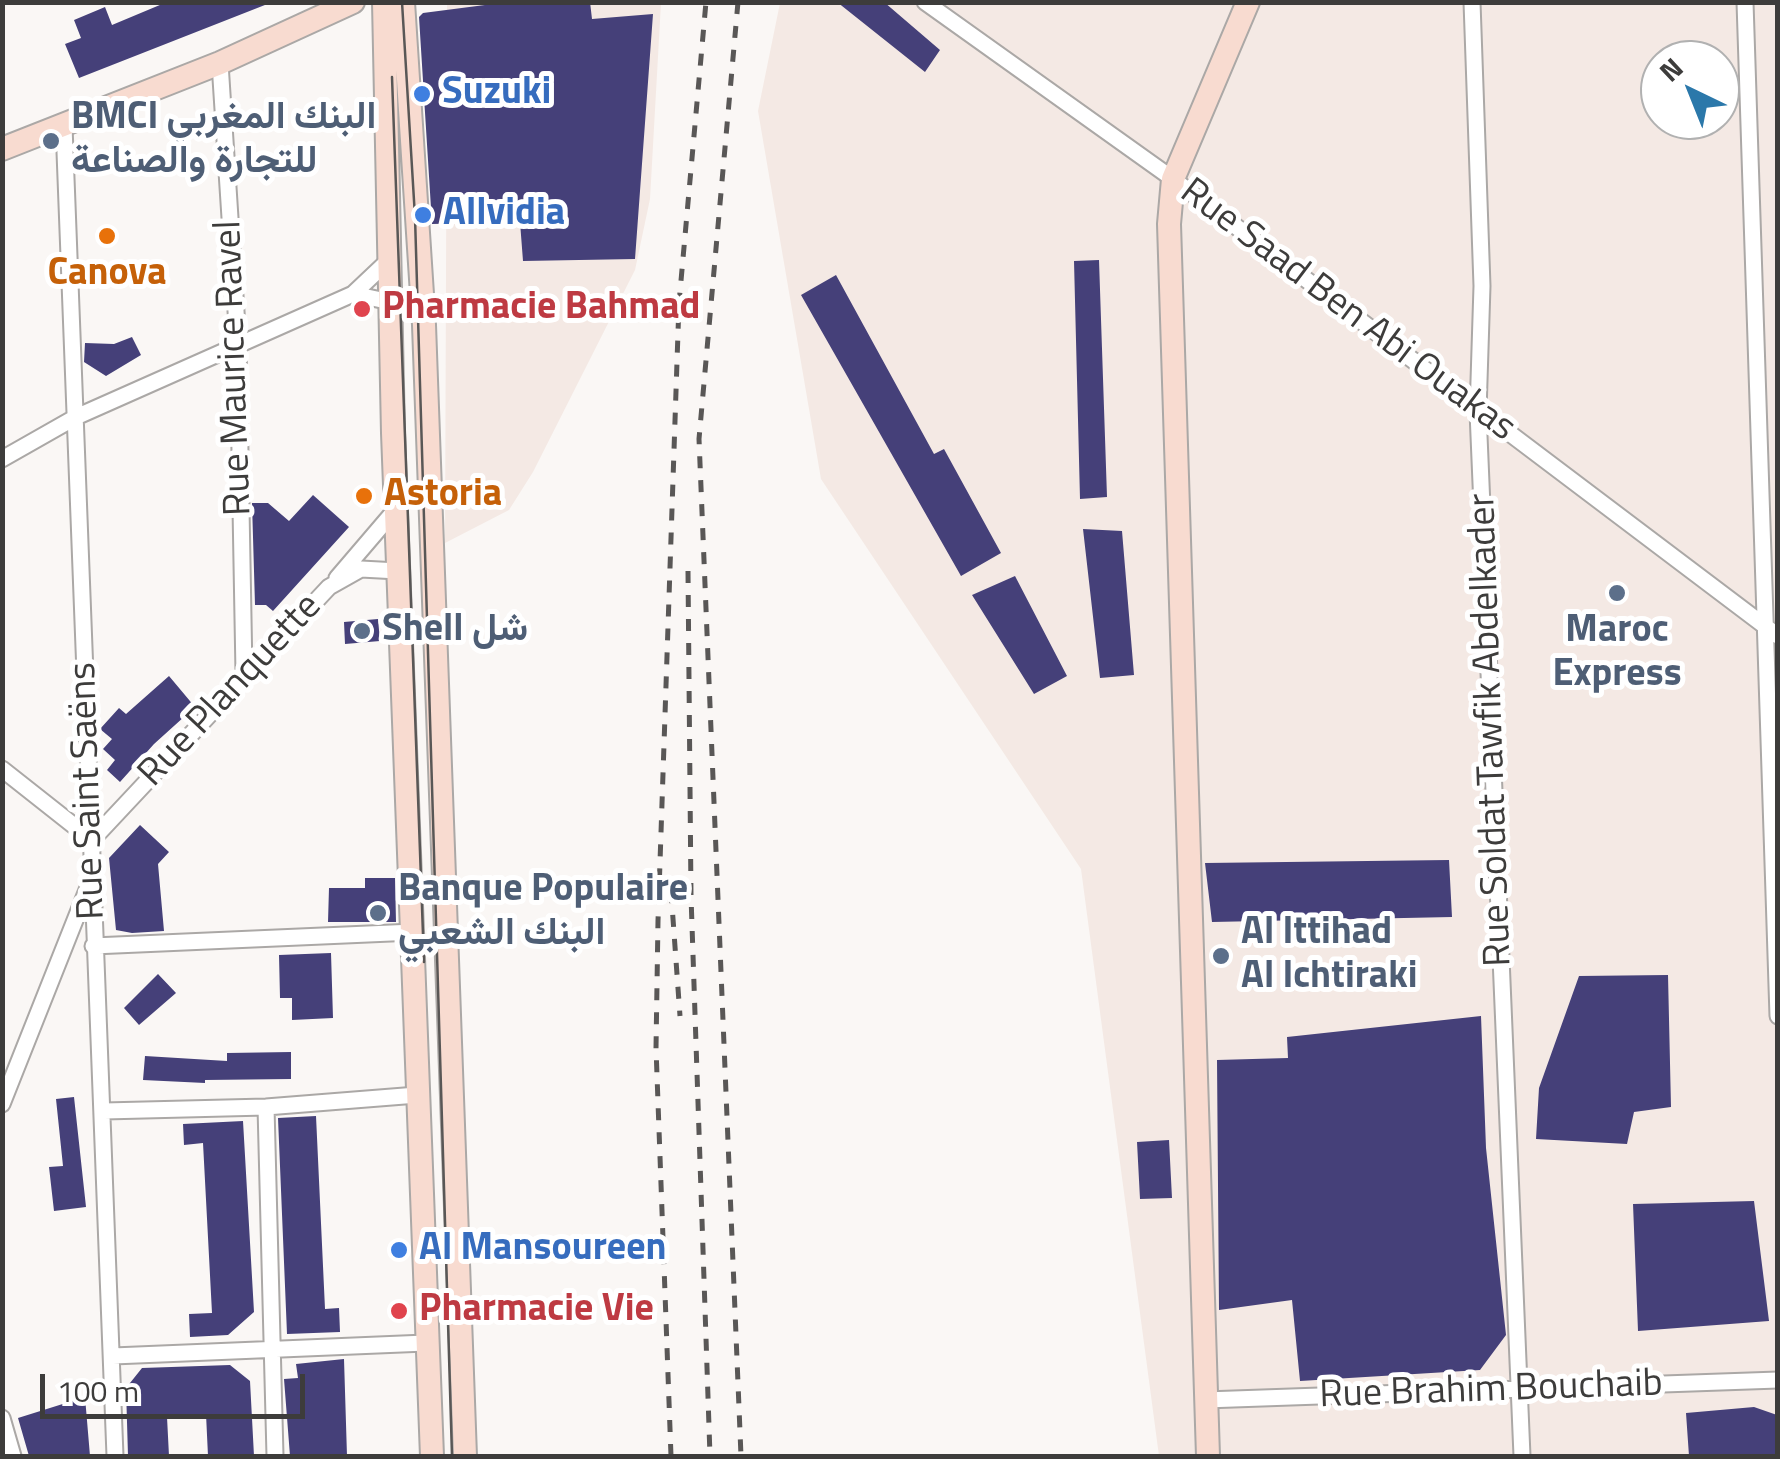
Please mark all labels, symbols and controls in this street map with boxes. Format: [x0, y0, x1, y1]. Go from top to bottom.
north arrow [1640, 40, 1740, 140]
text: N [1649, 47, 1692, 91]
place label: Suzuki [442, 71, 551, 117]
marker: Suzuki [411, 83, 433, 105]
place label: BMCI البنك المغربي للتجارة والصناعة [71, 96, 376, 185]
marker: BMCI البنك المغربي للتجارة والصناعة [40, 130, 62, 152]
street label: Rue Saad Ben Abi Ouakas [1170, 170, 1524, 452]
place label: Allvidia [443, 192, 565, 238]
marker: Allvidia [412, 204, 434, 226]
street label: Rue Maurice Ravel [207, 219, 263, 517]
marker: Canova [96, 225, 118, 247]
place label: Canova [47, 252, 167, 298]
place label: Pharmacie Bahmad [382, 286, 700, 332]
marker: Pharmacie Bahmad [351, 298, 373, 320]
place label: Astoria [384, 473, 502, 519]
marker: Astoria [353, 485, 375, 507]
street label: Rue Soldat Tawfik Abdelkader [1461, 493, 1523, 967]
marker: Maroc Express [1606, 582, 1628, 604]
street label: Rue Planquette [130, 585, 332, 797]
place label: Shell شل [382, 608, 528, 654]
place label: Maroc Express [1552, 609, 1682, 698]
marker: Shell شل [351, 620, 373, 642]
street label: Rue Saint Saëns [62, 661, 116, 921]
place label: Banque Populaire البنك الشعبي [398, 868, 688, 958]
marker: Banque Populaire البنك الشعبي [367, 902, 389, 924]
place label: Al Ittihad Al Ichtiraki [1241, 911, 1418, 1001]
marker: Al Ittihad Al Ichtiraki [1210, 945, 1232, 967]
place label: Al Mansoureen [419, 1227, 667, 1273]
marker: Al Mansoureen [388, 1239, 410, 1261]
place label: Pharmacie Vie [419, 1288, 654, 1334]
marker: Pharmacie Vie [388, 1300, 410, 1322]
scale bar [45, 1354, 310, 1416]
street label: Rue Brahim Bouchaib [1319, 1362, 1663, 1420]
text: 100 m [57, 1368, 139, 1414]

